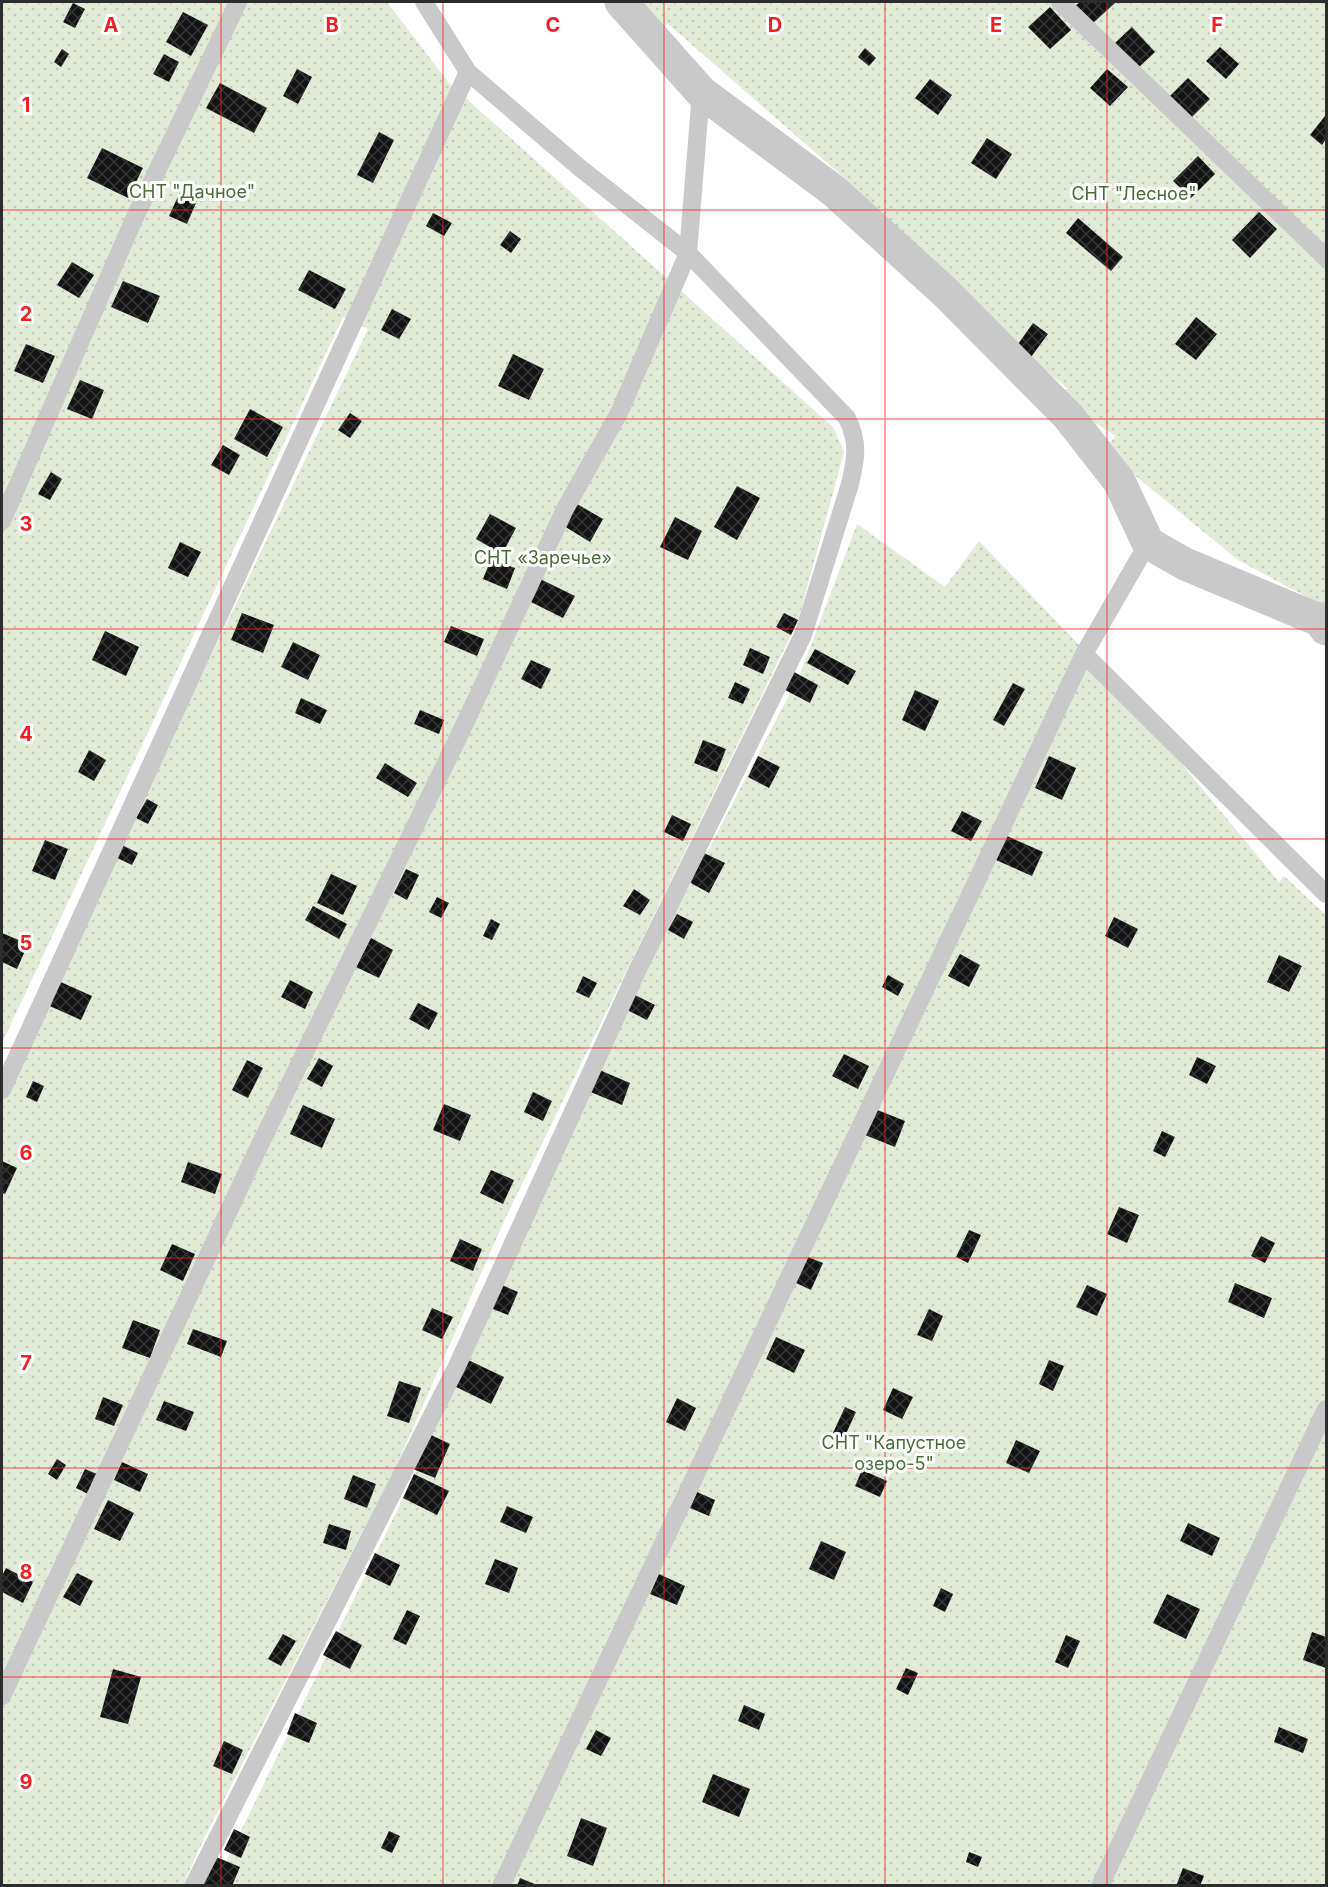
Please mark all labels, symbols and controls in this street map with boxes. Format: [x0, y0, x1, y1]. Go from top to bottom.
text: A [104, 13, 119, 37]
text: B [325, 13, 339, 37]
text: C [546, 13, 560, 37]
text: D [768, 13, 782, 37]
text: E [990, 13, 1002, 37]
text: F [1211, 13, 1223, 37]
text: 1 [22, 93, 30, 117]
park label: СНТ "Дачное" [129, 181, 255, 202]
park label: СНТ "Лесное" [1071, 183, 1197, 204]
text: 2 [20, 302, 32, 326]
text: 3 [20, 512, 32, 536]
park label: СНТ «Заречье» [474, 547, 612, 568]
text: 4 [19, 722, 33, 746]
text: 5 [20, 931, 32, 955]
text: 6 [20, 1141, 33, 1165]
text: 7 [20, 1351, 32, 1375]
park label: СНТ "Капустное озеро-5" [822, 1432, 966, 1474]
text: 8 [19, 1560, 33, 1584]
text: 9 [20, 1770, 33, 1794]

